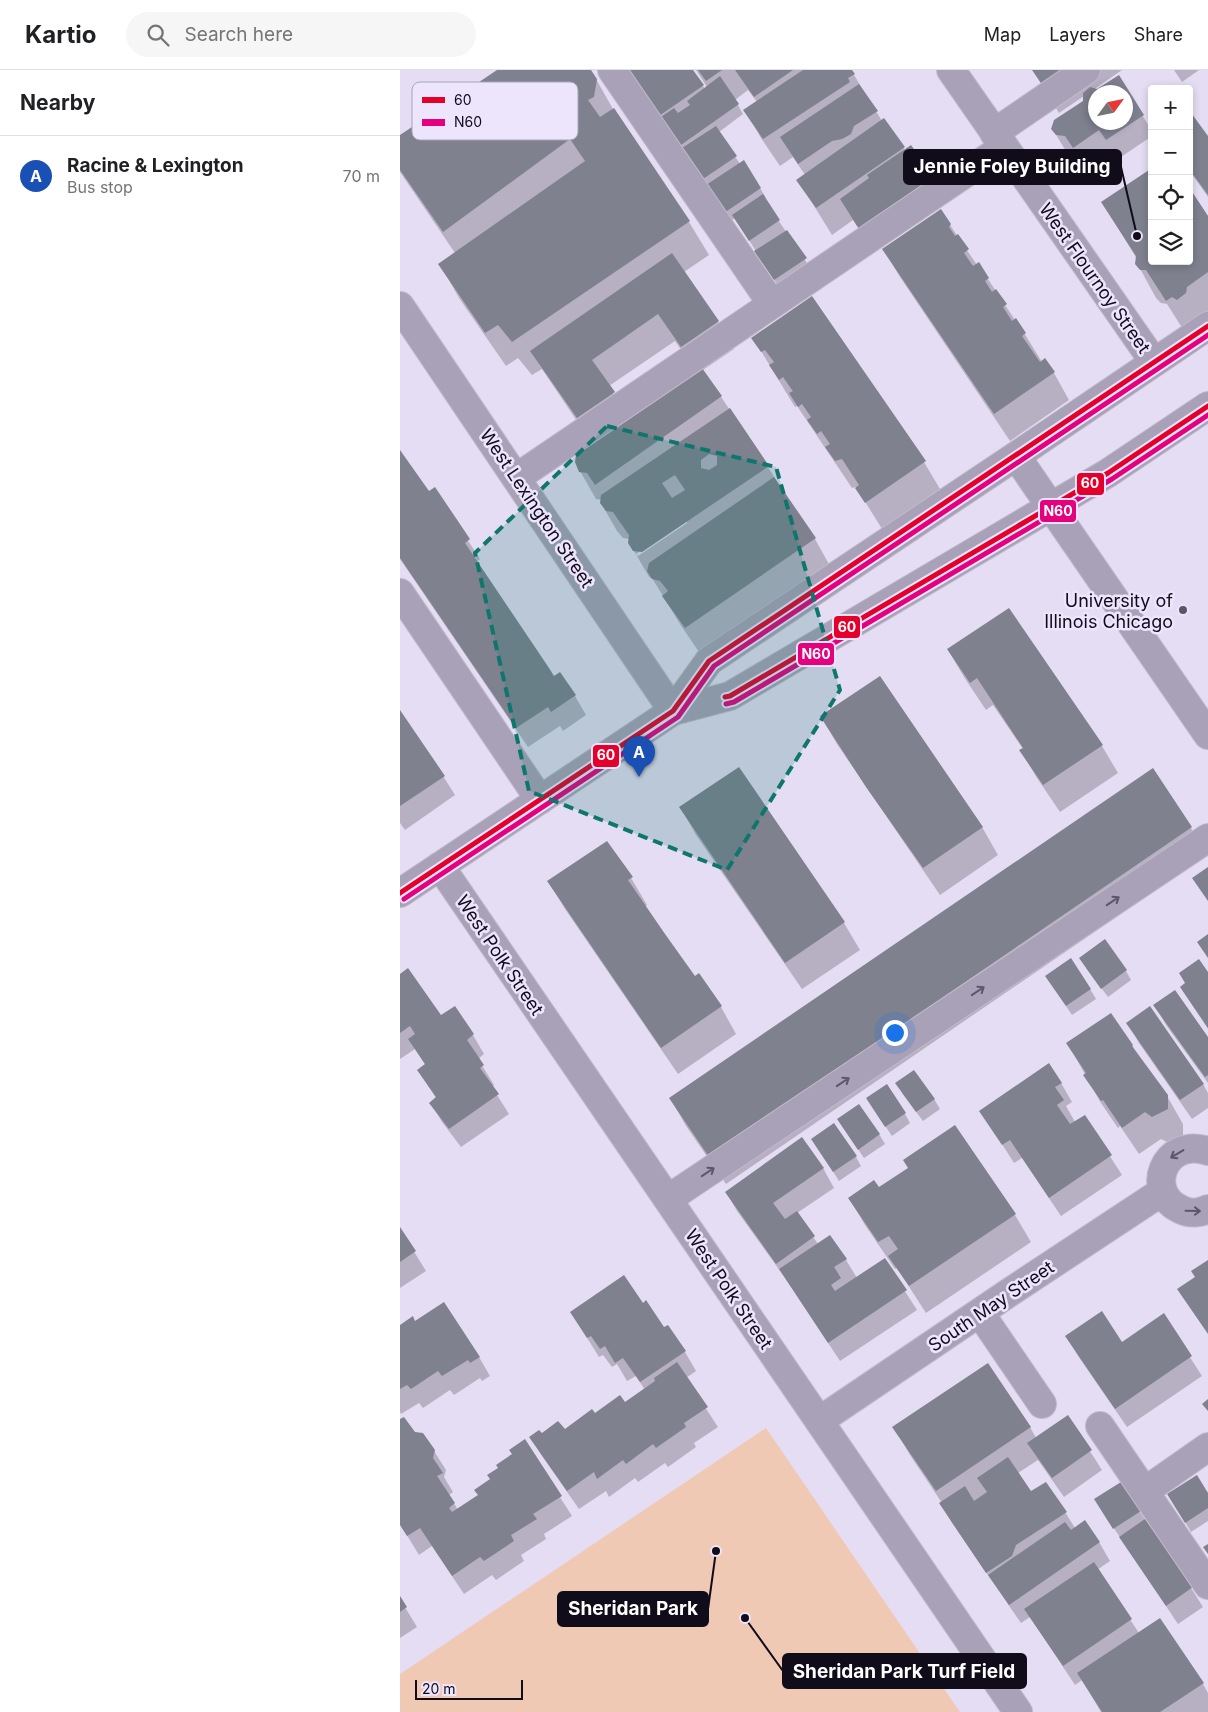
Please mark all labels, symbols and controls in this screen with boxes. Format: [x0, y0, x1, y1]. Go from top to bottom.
search box [126, 12, 476, 57]
text: Kartio [25, 20, 96, 49]
icon: search [144, 21, 172, 49]
text: Search here [184, 23, 293, 46]
text: Map [984, 24, 1021, 45]
text: Layers [1049, 24, 1106, 45]
text: Share [1134, 24, 1183, 45]
legend [412, 82, 578, 140]
north arrow [1088, 85, 1133, 130]
map controls [1148, 85, 1193, 265]
button: + [1148, 85, 1193, 130]
text: Nearby [20, 90, 95, 115]
text: 60 [454, 91, 472, 108]
text: N60 [454, 113, 482, 130]
button: − [1148, 130, 1193, 175]
callout: Jennie Foley Building [904, 150, 1121, 184]
text: Racine & Lexington [67, 154, 244, 177]
text: Jennie Foley Building [913, 155, 1111, 178]
text: A [30, 166, 42, 186]
text: 70 m [343, 166, 380, 186]
button: locate [1148, 175, 1193, 220]
text: Bus stop [67, 177, 133, 197]
street label: West Flournoy Street [1035, 199, 1155, 357]
button: layers [1148, 220, 1193, 265]
street label: West Lexington Street [476, 425, 598, 591]
line badge: 60 [1076, 472, 1105, 496]
text: 60 [1081, 474, 1099, 491]
line badge: N60 [1039, 499, 1077, 523]
text: N60 [1043, 502, 1073, 519]
place label: University of Illinois Chicago [1044, 590, 1173, 632]
marker: University of Illinois Chicago [1177, 604, 1189, 616]
line badge: 60 [833, 615, 861, 639]
text: 60 [838, 618, 856, 635]
line badge: N60 [797, 642, 835, 666]
text: N60 [801, 645, 831, 662]
pin: A [623, 736, 655, 777]
line badge: 60 [592, 744, 620, 768]
text: 60 [597, 746, 615, 763]
street label: West Polk Street [452, 891, 548, 1019]
one-way arrow [1106, 896, 1120, 906]
one-way arrow [971, 986, 985, 996]
your location [882, 1020, 908, 1046]
one-way arrow [836, 1077, 850, 1087]
one-way arrow [1171, 1149, 1185, 1159]
one-way arrow [701, 1167, 715, 1177]
one-way arrow [1185, 1207, 1201, 1216]
street label: West Polk Street [681, 1225, 777, 1353]
street label: South May Street [924, 1256, 1058, 1356]
callout: Sheridan Park [558, 1592, 708, 1626]
text: Sheridan Park [568, 1597, 698, 1620]
callout: Sheridan Park Turf Field [783, 1654, 1026, 1688]
text: Sheridan Park Turf Field [793, 1660, 1015, 1683]
scale bar [415, 1677, 522, 1700]
text: 20 m [422, 1680, 456, 1697]

